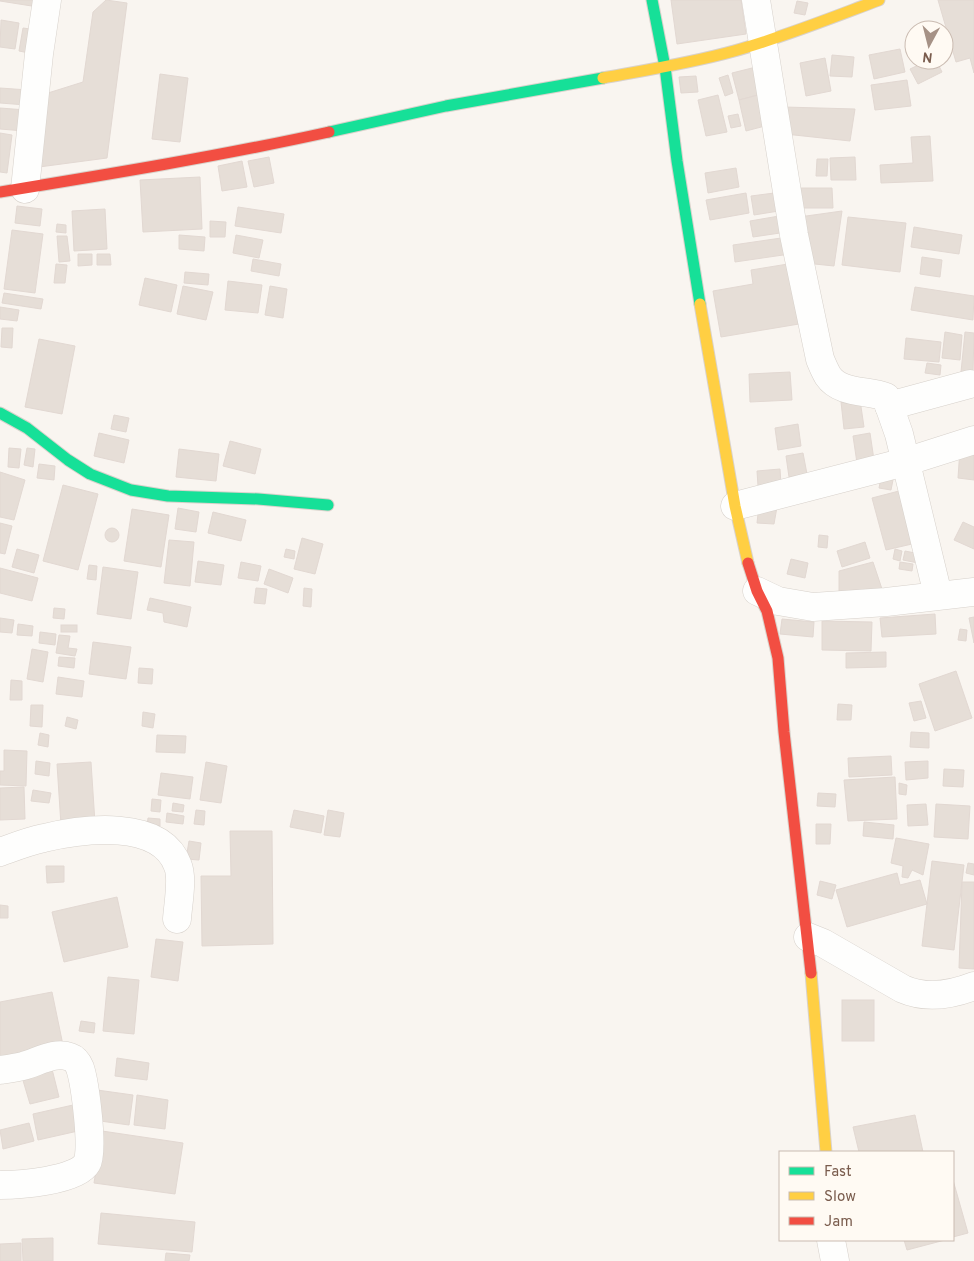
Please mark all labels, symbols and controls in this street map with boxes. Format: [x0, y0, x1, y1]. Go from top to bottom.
north arrow [904, 20, 954, 70]
text: N [922, 47, 934, 65]
legend [779, 1151, 954, 1241]
text: Fast [824, 1163, 852, 1182]
text: Slow [824, 1188, 856, 1207]
text: Jam [824, 1213, 853, 1232]

